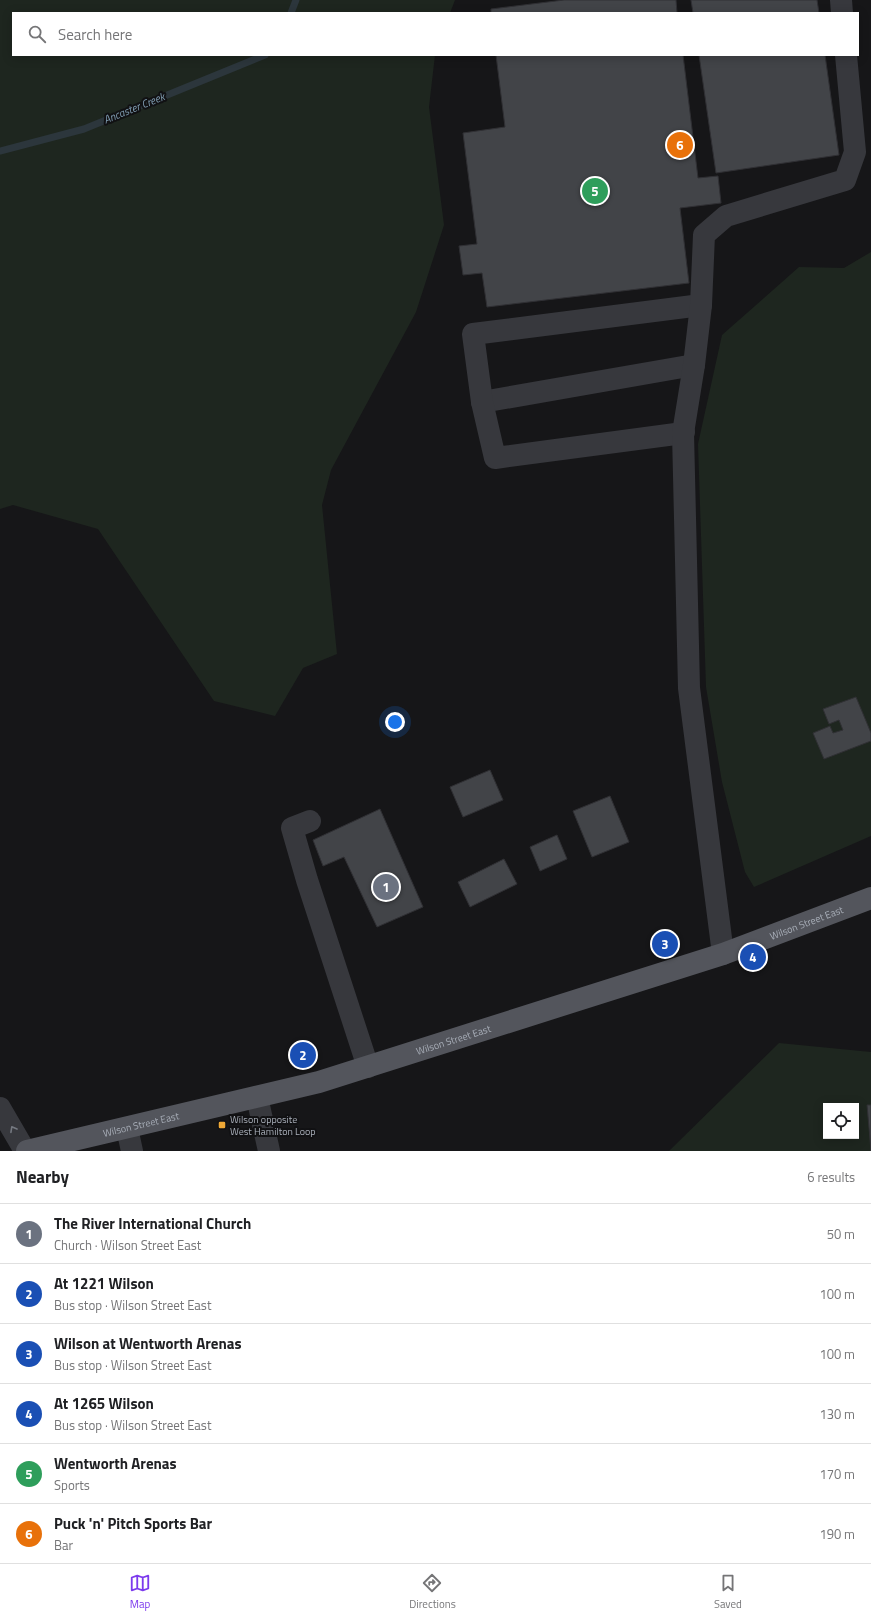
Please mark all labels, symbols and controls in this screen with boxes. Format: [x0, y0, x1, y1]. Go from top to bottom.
search box [12, 12, 859, 56]
icon: search [26, 23, 48, 45]
text: Search here [58, 23, 132, 46]
water label: Ancaster Creek [101, 88, 168, 128]
pin: 6 [667, 130, 693, 160]
pin: 5 [582, 176, 608, 206]
your location [385, 712, 405, 732]
pin: 1 [373, 872, 399, 902]
street label: Wilson Street East [767, 902, 846, 943]
pin: 3 [652, 929, 678, 959]
pin: 4 [740, 942, 766, 972]
street label: Wilson Street East [414, 1020, 493, 1058]
pin: 2 [290, 1040, 316, 1070]
map controls [823, 1103, 859, 1139]
button: locate [823, 1103, 859, 1139]
street label: Wilson Street East [101, 1108, 181, 1140]
place label: Wilson opposite West Hamilton Loop [230, 1112, 316, 1139]
marker: Wilson opposite West Hamilton Loop [217, 1120, 227, 1130]
one-way arrow [10, 1126, 17, 1134]
text: Nearby [16, 1164, 69, 1190]
text: 6 results [807, 1167, 855, 1187]
text: The River International Church [54, 1212, 251, 1235]
text: 1 [25, 1224, 33, 1244]
text: 50 m [827, 1224, 855, 1244]
text: Church · Wilson Street East [54, 1235, 201, 1255]
text: At 1221 Wilson [54, 1272, 154, 1295]
text: 2 [25, 1284, 33, 1304]
text: 100 m [819, 1284, 855, 1304]
text: Bus stop · Wilson Street East [54, 1295, 211, 1315]
text: Wilson at Wentworth Arenas [54, 1332, 242, 1355]
text: 3 [25, 1344, 33, 1364]
text: 100 m [819, 1344, 855, 1364]
text: Bus stop · Wilson Street East [54, 1355, 211, 1375]
text: At 1265 Wilson [54, 1392, 154, 1415]
text: 4 [25, 1404, 33, 1424]
text: 130 m [819, 1404, 855, 1424]
text: Bus stop · Wilson Street East [54, 1415, 211, 1435]
text: Wentworth Arenas [54, 1452, 177, 1475]
text: 5 [25, 1464, 33, 1484]
text: 170 m [819, 1464, 855, 1484]
text: Sports [54, 1475, 90, 1495]
text: Puck 'n' Pitch Sports Bar [54, 1512, 212, 1535]
text: 6 [25, 1524, 33, 1544]
text: 190 m [819, 1524, 855, 1544]
text: Bar [54, 1535, 73, 1555]
tab: Map [129, 1572, 151, 1612]
tab: Directions [409, 1572, 456, 1612]
tab: Saved [714, 1572, 742, 1612]

